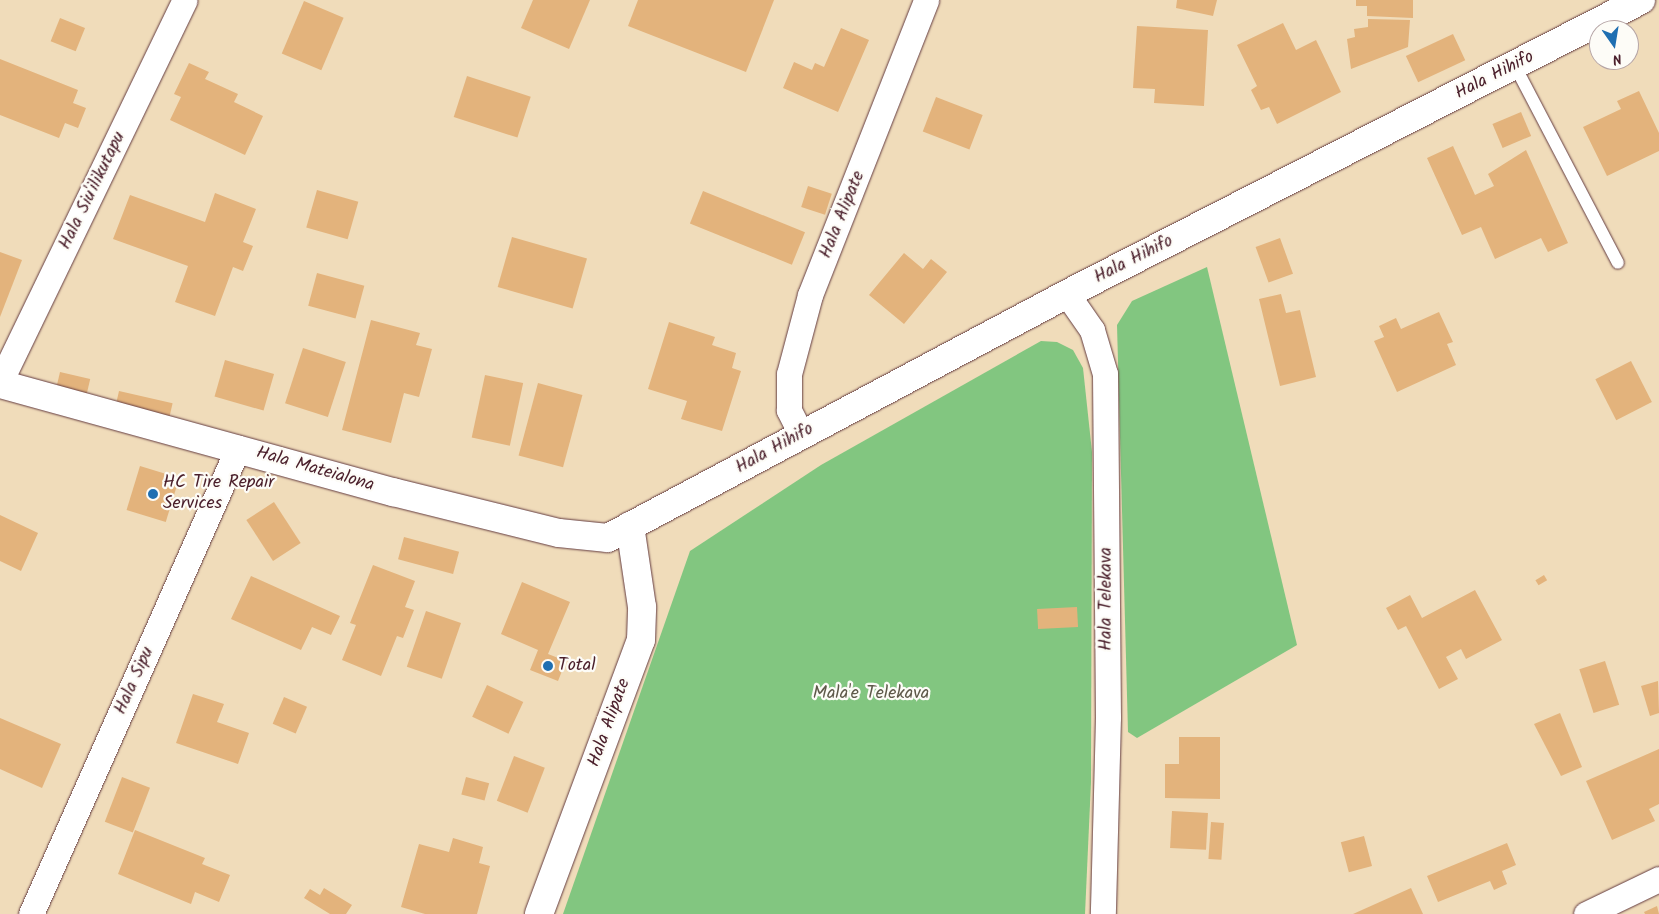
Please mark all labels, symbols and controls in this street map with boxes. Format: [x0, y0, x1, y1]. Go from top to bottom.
north arrow [1589, 20, 1639, 70]
street label: Hala Hihifo [1452, 47, 1538, 105]
text: N [1610, 47, 1624, 70]
street label: Hala Siu'ilikutapu [55, 129, 131, 253]
street label: Hala Alipate [816, 168, 870, 262]
street label: Hala Hihifo [1091, 231, 1177, 289]
street label: Hala Hihifo [732, 419, 818, 479]
street label: Hala Mateialona [254, 443, 376, 497]
place label: HC Tire Repair Services [163, 473, 274, 516]
marker: HC Tire Repair Services [147, 488, 159, 500]
street label: Hala Telekava [1096, 547, 1118, 651]
street label: Hala Sipu [111, 644, 159, 718]
place label: Total [558, 655, 596, 677]
marker: Total [542, 660, 554, 672]
street label: Hala Alipate [584, 676, 636, 770]
park label: Mala'e Telekava [813, 683, 929, 705]

